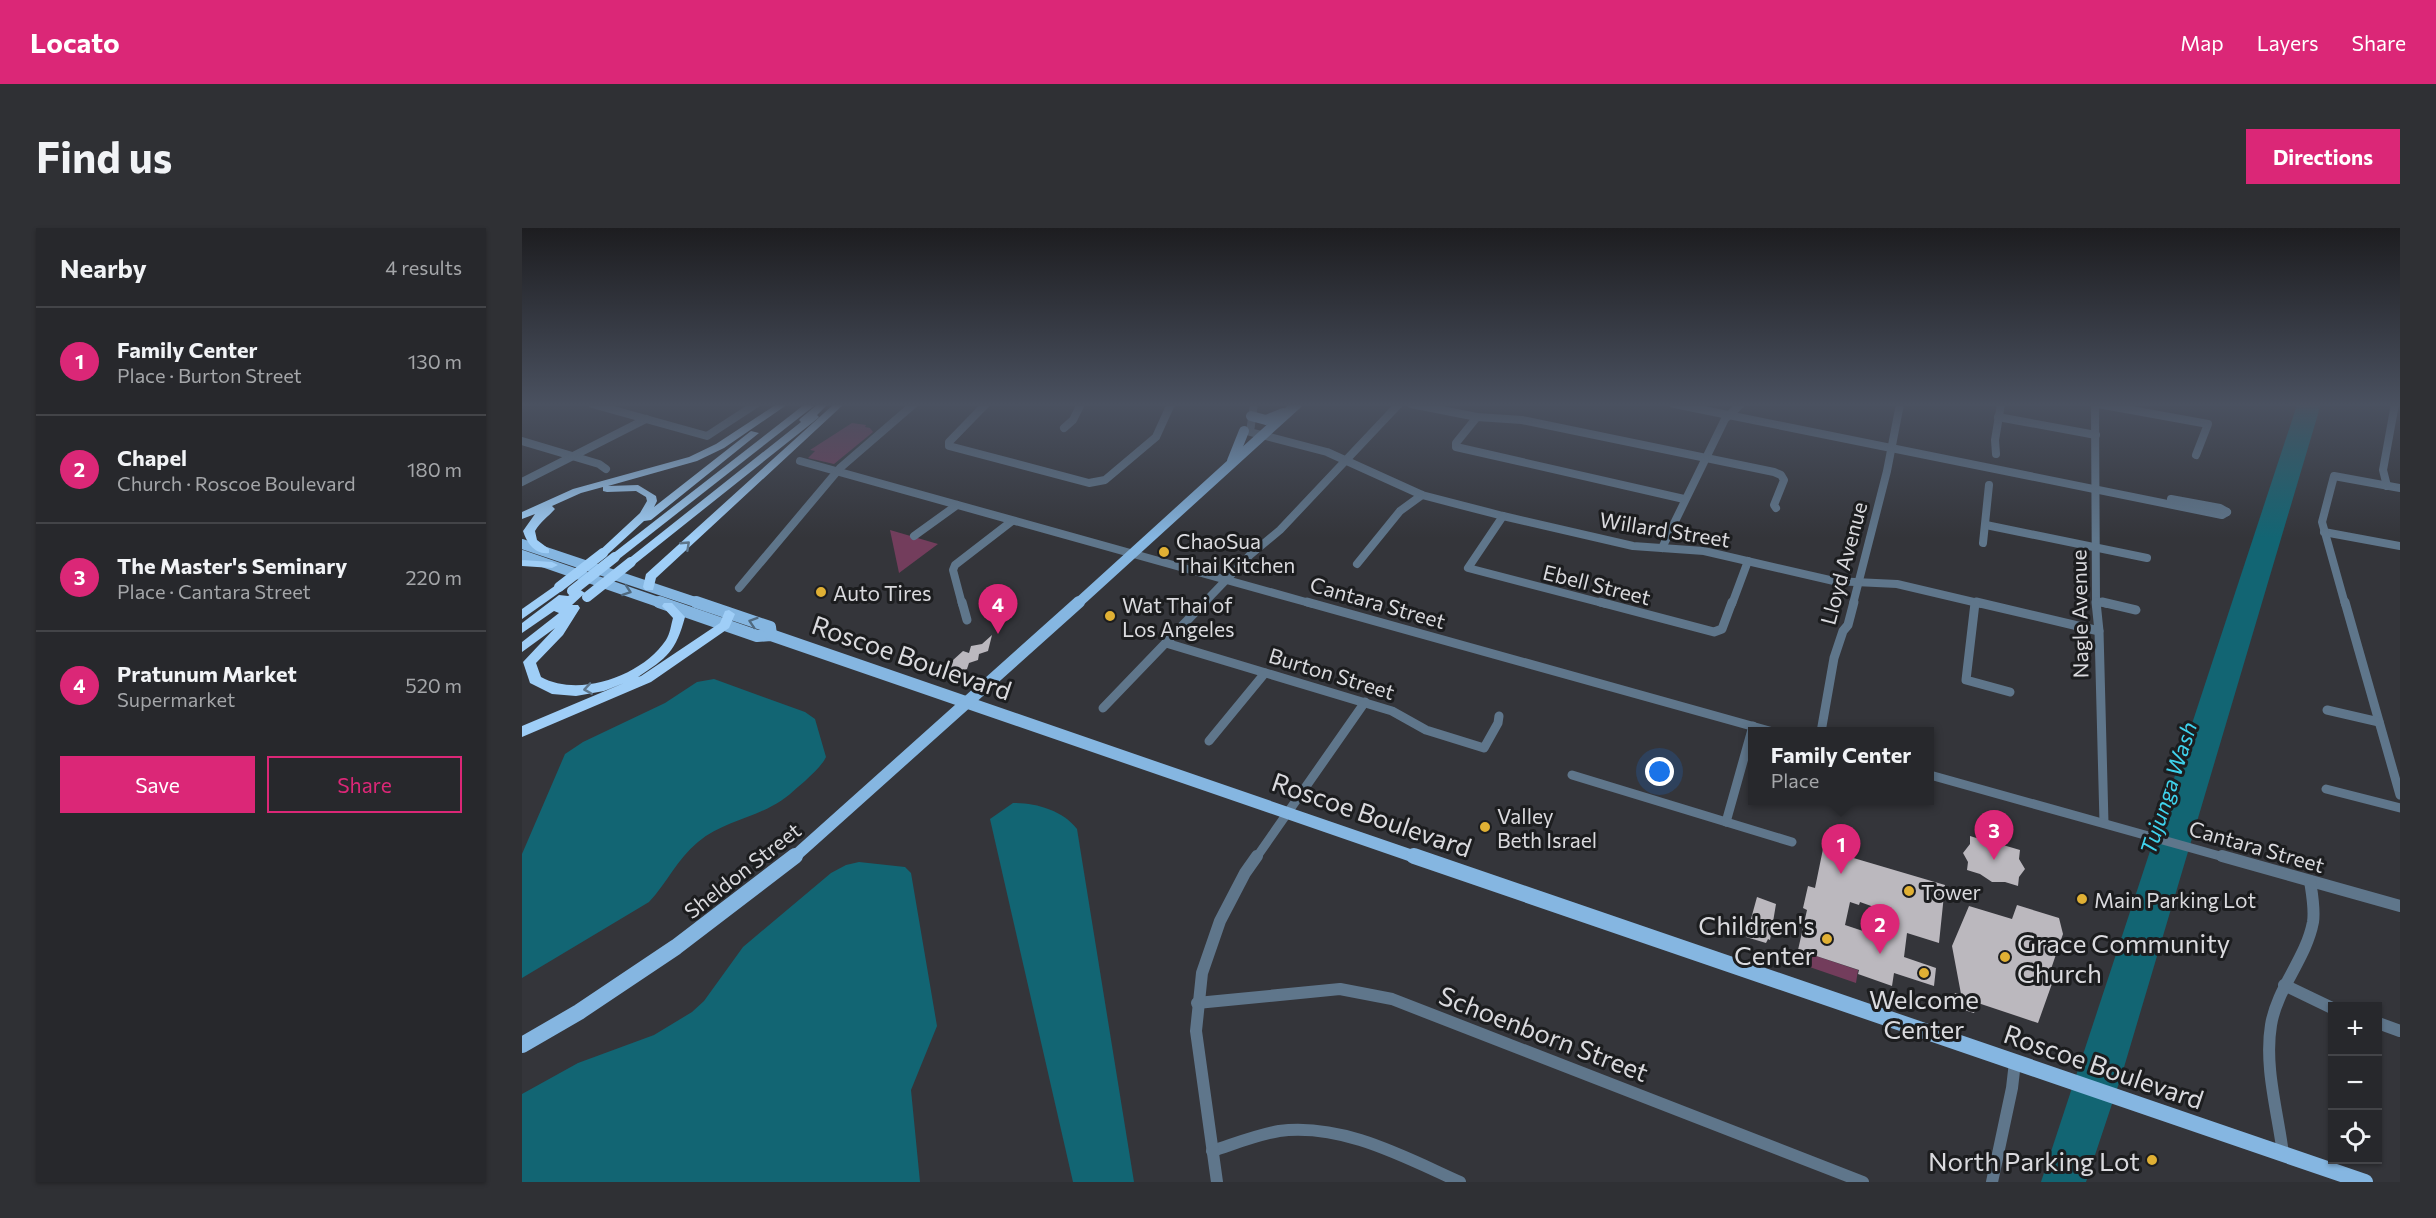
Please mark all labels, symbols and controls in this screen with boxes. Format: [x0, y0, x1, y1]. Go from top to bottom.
text: Locato [30, 25, 120, 59]
text: Map [2180, 30, 2224, 55]
text: Layers [2257, 30, 2319, 55]
text: Share [2352, 30, 2406, 55]
button: Directions [2246, 129, 2400, 184]
text: Find us [36, 130, 172, 182]
text: Nearby [60, 252, 147, 283]
text: 4 results [385, 255, 462, 279]
text: Family Center [117, 336, 258, 363]
text: 1 [75, 349, 84, 373]
text: 130 m [408, 349, 462, 373]
text: Place · Burton Street [117, 363, 302, 387]
text: Chapel [117, 444, 187, 471]
text: 2 [74, 457, 85, 481]
text: 180 m [407, 457, 462, 481]
text: Church · Roscoe Boulevard [117, 471, 356, 495]
street label: Lloyd Avenue [1815, 499, 1871, 627]
street label: Willard Street [1598, 506, 1732, 552]
place label: ChaoSua Thai Kitchen [1176, 528, 1295, 577]
one-way arrow [679, 541, 690, 552]
marker: ChaoSua Thai Kitchen [1157, 545, 1171, 559]
street label: Nagle Avenue [2065, 549, 2093, 679]
text: The Master's Seminary [117, 552, 347, 579]
street label: Ebell Street [1541, 559, 1653, 609]
text: 3 [74, 565, 85, 589]
text: 220 m [406, 565, 462, 589]
street label: Cantara Street [1307, 571, 1449, 633]
text: Place · Cantara Street [117, 579, 311, 603]
place label: Auto Tires [833, 580, 932, 605]
one-way arrow [621, 584, 632, 597]
pin: 4 [978, 584, 1018, 634]
marker: Auto Tires [814, 585, 828, 599]
place label: Wat Thai of Los Angeles [1122, 592, 1235, 641]
street label: Roscoe Boulevard [808, 608, 1016, 706]
marker: Wat Thai of Los Angeles [1103, 609, 1117, 623]
one-way arrow [748, 616, 759, 629]
street label: Burton Street [1266, 642, 1398, 704]
text: Pratunum Market [117, 660, 297, 687]
text: 4 [73, 673, 86, 697]
text: 520 m [405, 673, 462, 697]
one-way arrow [584, 683, 593, 695]
text: Supermarket [117, 687, 235, 711]
water label: Tujunga Wash [2134, 718, 2202, 858]
popup [1748, 727, 1934, 805]
text: Family Center [1771, 741, 1911, 768]
button: Save [60, 756, 255, 813]
button: Share [267, 756, 462, 813]
your location [1645, 757, 1674, 786]
street label: Roscoe Boulevard [1268, 765, 1476, 863]
text: Place [1771, 768, 1819, 792]
place label: Valley Beth Israel [1497, 803, 1597, 852]
pin: 3 [1974, 810, 2014, 860]
street label: Cantara Street [2186, 815, 2328, 877]
street label: Sheldon Street [679, 817, 805, 923]
marker: Valley Beth Israel [1478, 820, 1492, 834]
pin: 1 [1822, 824, 1860, 874]
place label: Tower [1921, 879, 1981, 904]
marker: Tower [1902, 884, 1916, 898]
place label: Main Parking Lot [2094, 887, 2256, 912]
marker: Main Parking Lot [2075, 892, 2089, 906]
pin: 2 [1860, 904, 1900, 954]
place label: Children's Center [1698, 909, 1815, 970]
place label: Grace Community Church [2017, 927, 2230, 988]
marker: Children's Center [1820, 932, 1834, 946]
marker: Grace Community Church [1998, 950, 2012, 964]
marker: Welcome Center [1917, 966, 1931, 980]
street label: Schoenborn Street [1435, 979, 1653, 1087]
place label: Welcome Center [1869, 983, 1979, 1044]
map controls [2328, 1002, 2382, 1164]
button: + [2328, 1002, 2382, 1056]
street label: Roscoe Boulevard [2000, 1017, 2208, 1115]
button: − [2328, 1056, 2382, 1110]
button: locate [2328, 1110, 2382, 1164]
place label: North Parking Lot [1928, 1145, 2140, 1176]
marker: North Parking Lot [2145, 1153, 2159, 1167]

